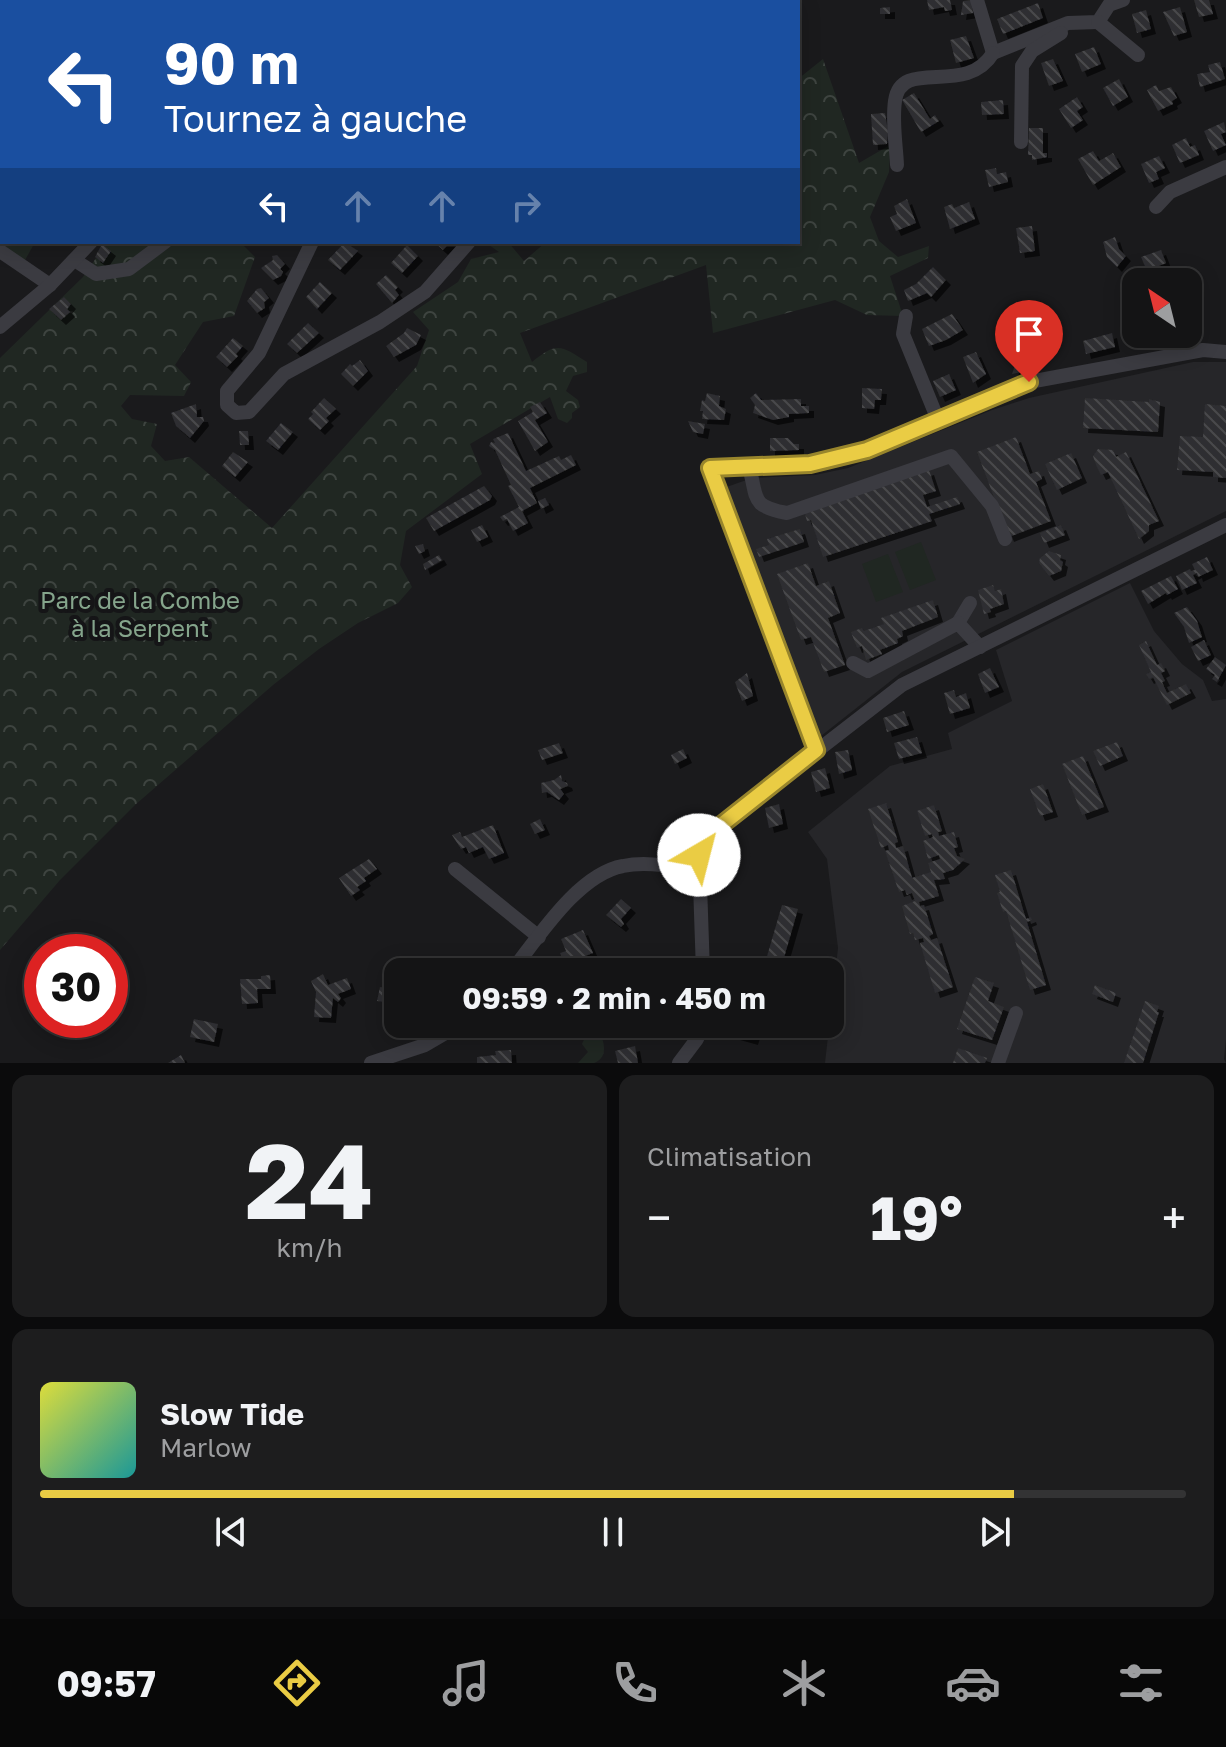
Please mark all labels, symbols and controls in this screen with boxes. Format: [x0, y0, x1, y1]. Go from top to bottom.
text: 90 m [164, 29, 299, 96]
icon: left [32, 32, 136, 136]
text: Tournez à gauche [164, 97, 467, 140]
icon: left [252, 184, 296, 228]
icon: ahead [336, 184, 380, 228]
icon: ahead [420, 184, 464, 228]
icon: right [504, 184, 548, 228]
north arrow [1122, 268, 1202, 348]
map controls [1122, 268, 1202, 348]
pin [995, 300, 1063, 382]
icon: arrive [1007, 312, 1051, 356]
park label: Parc de la Combe à la Serpent [40, 585, 240, 642]
position arrow [657, 813, 741, 897]
speed limit sign: 30 [24, 934, 128, 1038]
text: 09:59 · 2 min · 450 m [462, 980, 766, 1016]
text: 24 [245, 1117, 374, 1242]
text: Climatisation [647, 1141, 812, 1172]
text: 19° [870, 1181, 963, 1253]
text: − [647, 1191, 671, 1244]
text: + [1162, 1191, 1186, 1244]
text: km/h [276, 1232, 343, 1263]
text: Slow Tide [160, 1396, 304, 1432]
text: Marlow [160, 1432, 252, 1463]
icon: previous [209, 1510, 253, 1554]
icon: pause [591, 1510, 635, 1554]
icon: next [973, 1510, 1017, 1554]
icon: directions [269, 1655, 325, 1711]
icon: music [438, 1655, 494, 1711]
icon: phone [607, 1655, 663, 1711]
icon: climate [776, 1655, 832, 1711]
icon: car [945, 1655, 1001, 1711]
icon: filters [1113, 1655, 1169, 1711]
text: 09:57 [56, 1662, 156, 1705]

